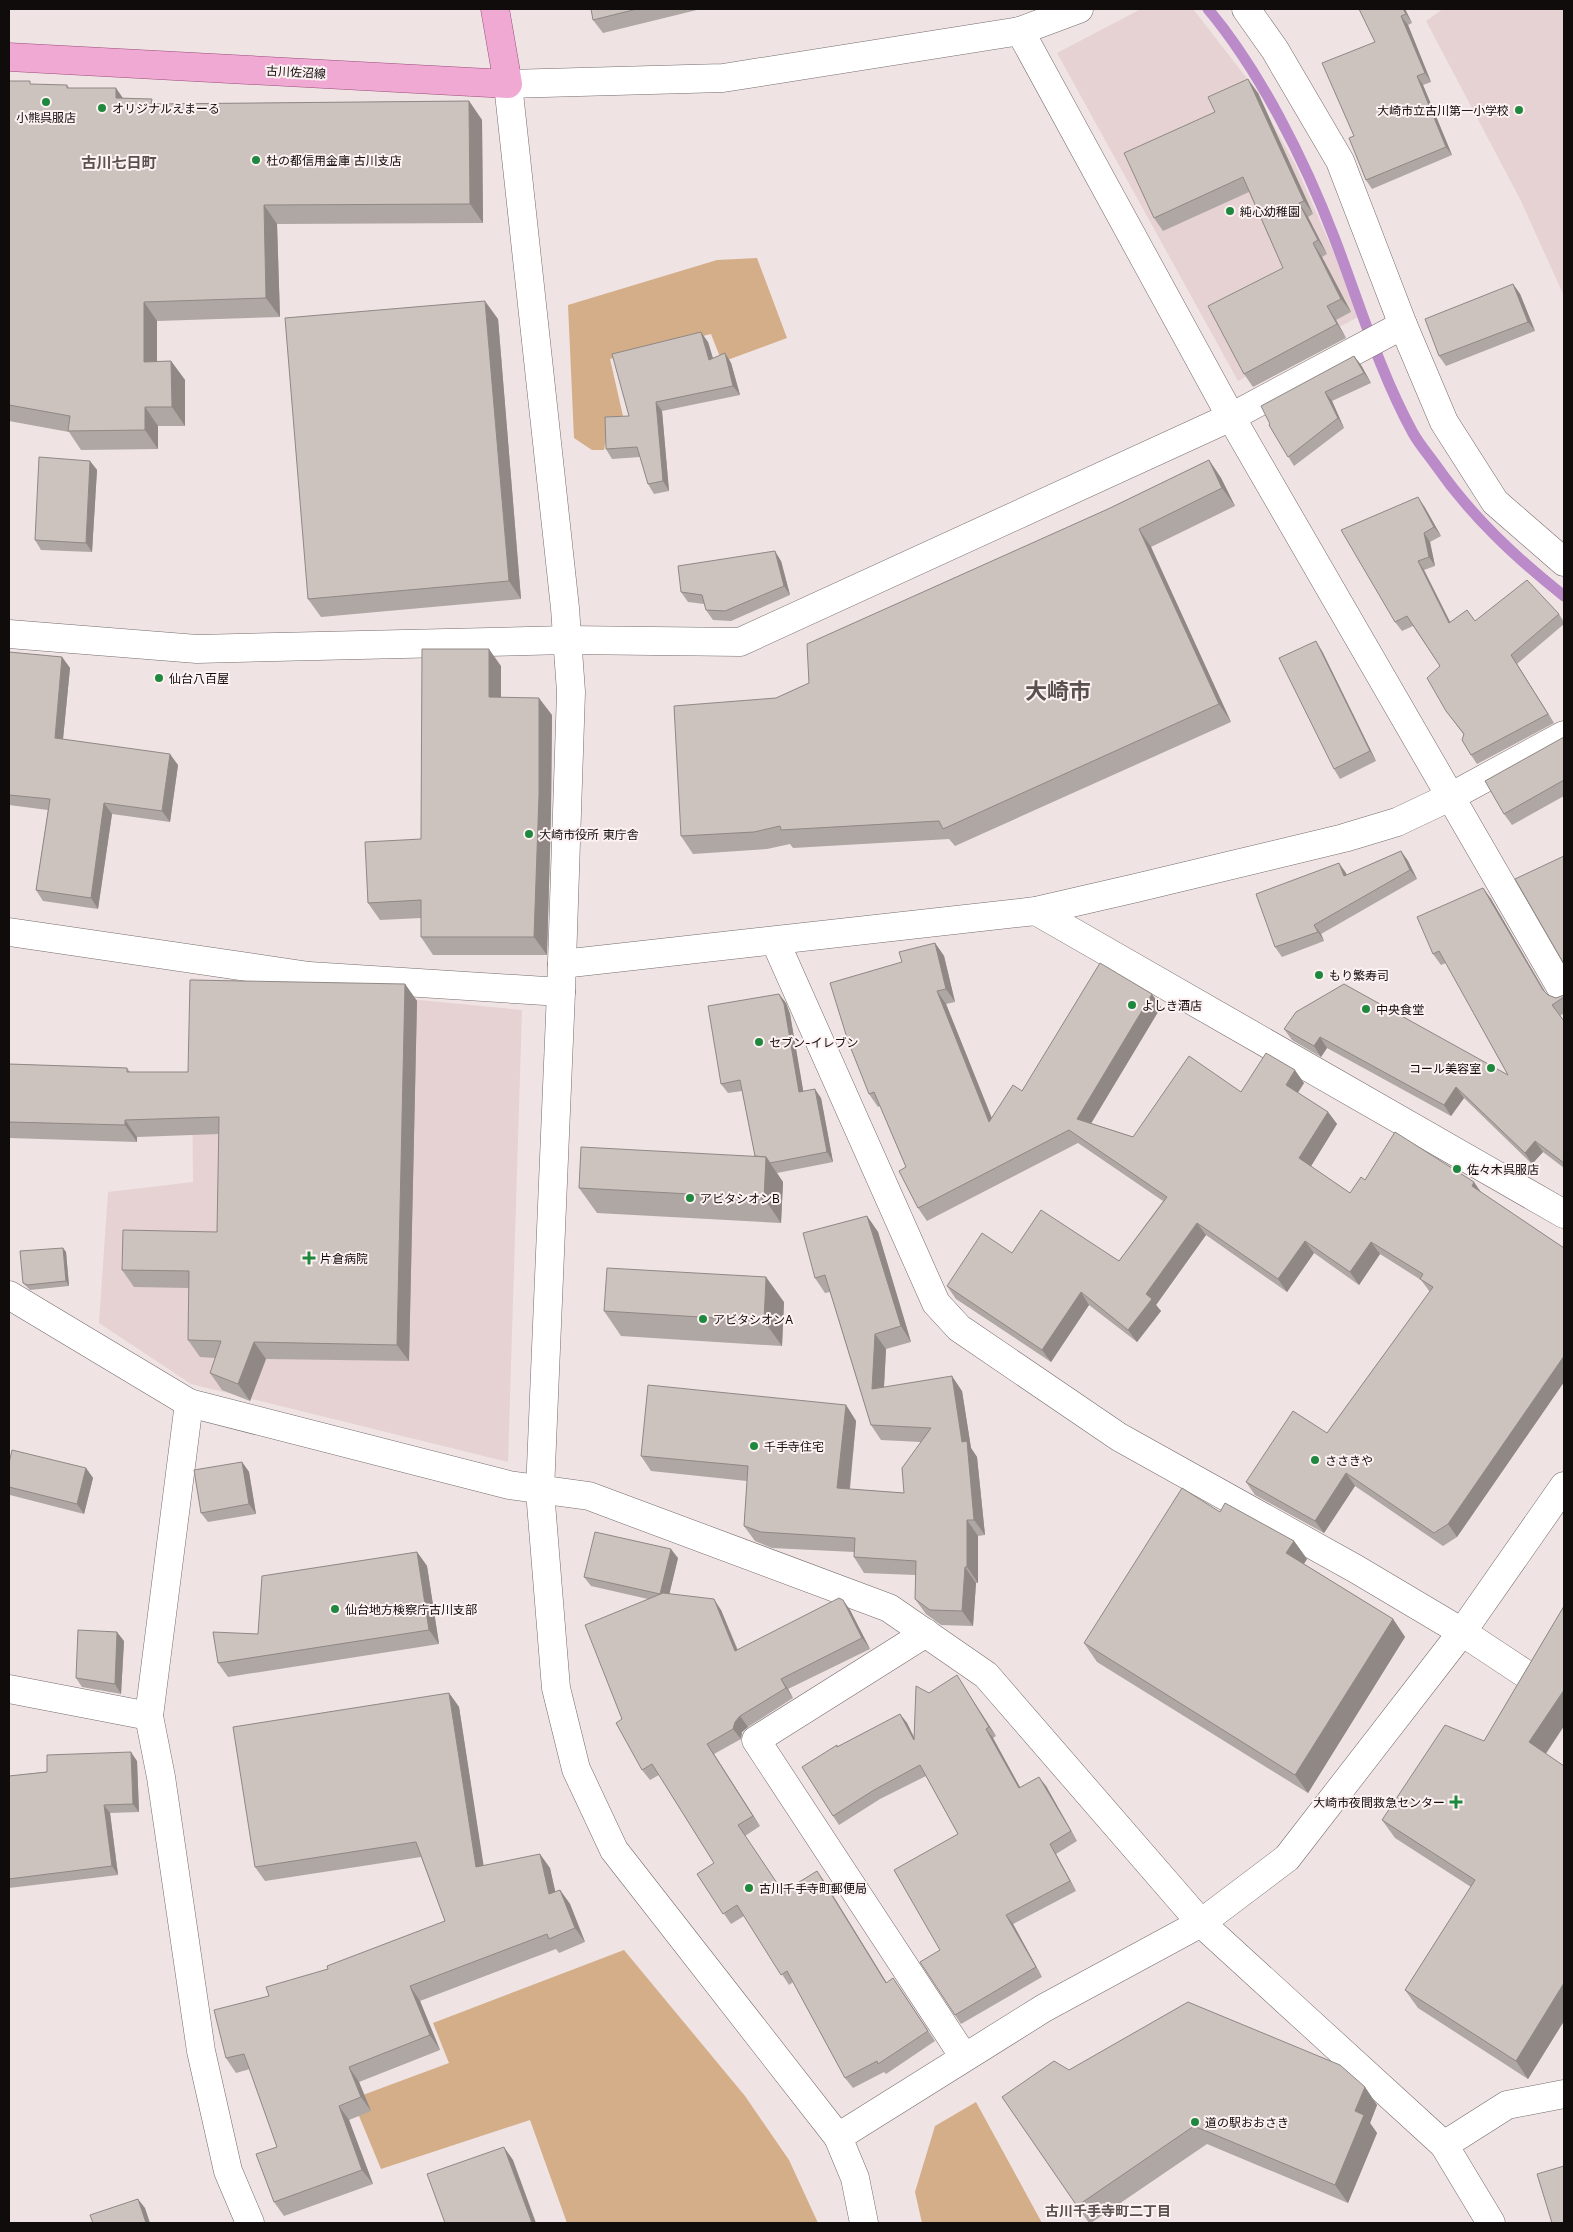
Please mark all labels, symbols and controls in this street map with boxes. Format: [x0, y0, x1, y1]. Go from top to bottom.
street label: 古川佐沼線 [266, 63, 326, 81]
marker: 小熊呉服店 [40, 96, 52, 108]
place label: オリジナルえまーる [112, 101, 220, 116]
marker: オリジナルえまーる [96, 102, 108, 114]
place label: 大崎市立古川第一小学校 [1377, 103, 1509, 118]
marker: 大崎市立古川第一小学校 [1513, 104, 1525, 116]
place label: 小熊呉服店 [16, 110, 76, 125]
district label: 古川七日町 [81, 153, 157, 172]
place label: 杜の都信用金庫 古川支店 [266, 153, 401, 168]
marker: 杜の都信用金庫 古川支店 [250, 154, 262, 166]
place label: 純心幼稚園 [1240, 204, 1300, 219]
marker: 純心幼稚園 [1224, 205, 1236, 217]
place label: 仙台八百屋 [169, 671, 229, 686]
marker: 仙台八百屋 [153, 672, 165, 684]
district label: 大崎市 [1025, 678, 1091, 704]
place label: 大崎市役所 東庁舎 [539, 827, 638, 842]
marker: 大崎市役所 東庁舎 [523, 828, 535, 840]
place label: もり繁寿司 [1329, 968, 1389, 983]
marker: もり繁寿司 [1313, 969, 1325, 981]
place label: よしき酒店 [1142, 998, 1202, 1013]
marker: よしき酒店 [1126, 999, 1138, 1011]
place label: 中央食堂 [1376, 1002, 1424, 1017]
marker: 中央食堂 [1360, 1003, 1372, 1015]
place label: セブン-イレブン [769, 1035, 859, 1050]
marker: セブン-イレブン [753, 1036, 765, 1048]
place label: コール美容室 [1409, 1061, 1481, 1076]
marker: コール美容室 [1485, 1062, 1497, 1074]
place label: 佐々木呉服店 [1467, 1162, 1539, 1177]
marker: 佐々木呉服店 [1451, 1163, 1463, 1175]
place label: アビタシオンB [700, 1191, 780, 1206]
marker: アビタシオンB [684, 1192, 696, 1204]
marker: 片倉病院 [302, 1251, 316, 1265]
place label: 片倉病院 [320, 1251, 368, 1266]
place label: アビタシオンA [713, 1312, 793, 1327]
marker: アビタシオンA [697, 1313, 709, 1325]
place label: 千手寺住宅 [764, 1439, 824, 1454]
marker: 千手寺住宅 [748, 1440, 760, 1452]
place label: ささきや [1325, 1453, 1373, 1468]
marker: ささきや [1309, 1454, 1321, 1466]
place label: 仙台地方検察庁古川支部 [345, 1602, 477, 1617]
marker: 仙台地方検察庁古川支部 [329, 1603, 341, 1615]
place label: 大崎市夜間救急センター [1313, 1795, 1445, 1810]
marker: 大崎市夜間救急センター [1449, 1795, 1463, 1809]
place label: 古川千手寺町郵便局 [759, 1881, 867, 1896]
marker: 古川千手寺町郵便局 [743, 1882, 755, 1894]
place label: 道の駅おおさき [1205, 2115, 1289, 2130]
marker: 道の駅おおさき [1189, 2116, 1201, 2128]
district label: 古川千手寺町二丁目 [1045, 2202, 1171, 2219]

